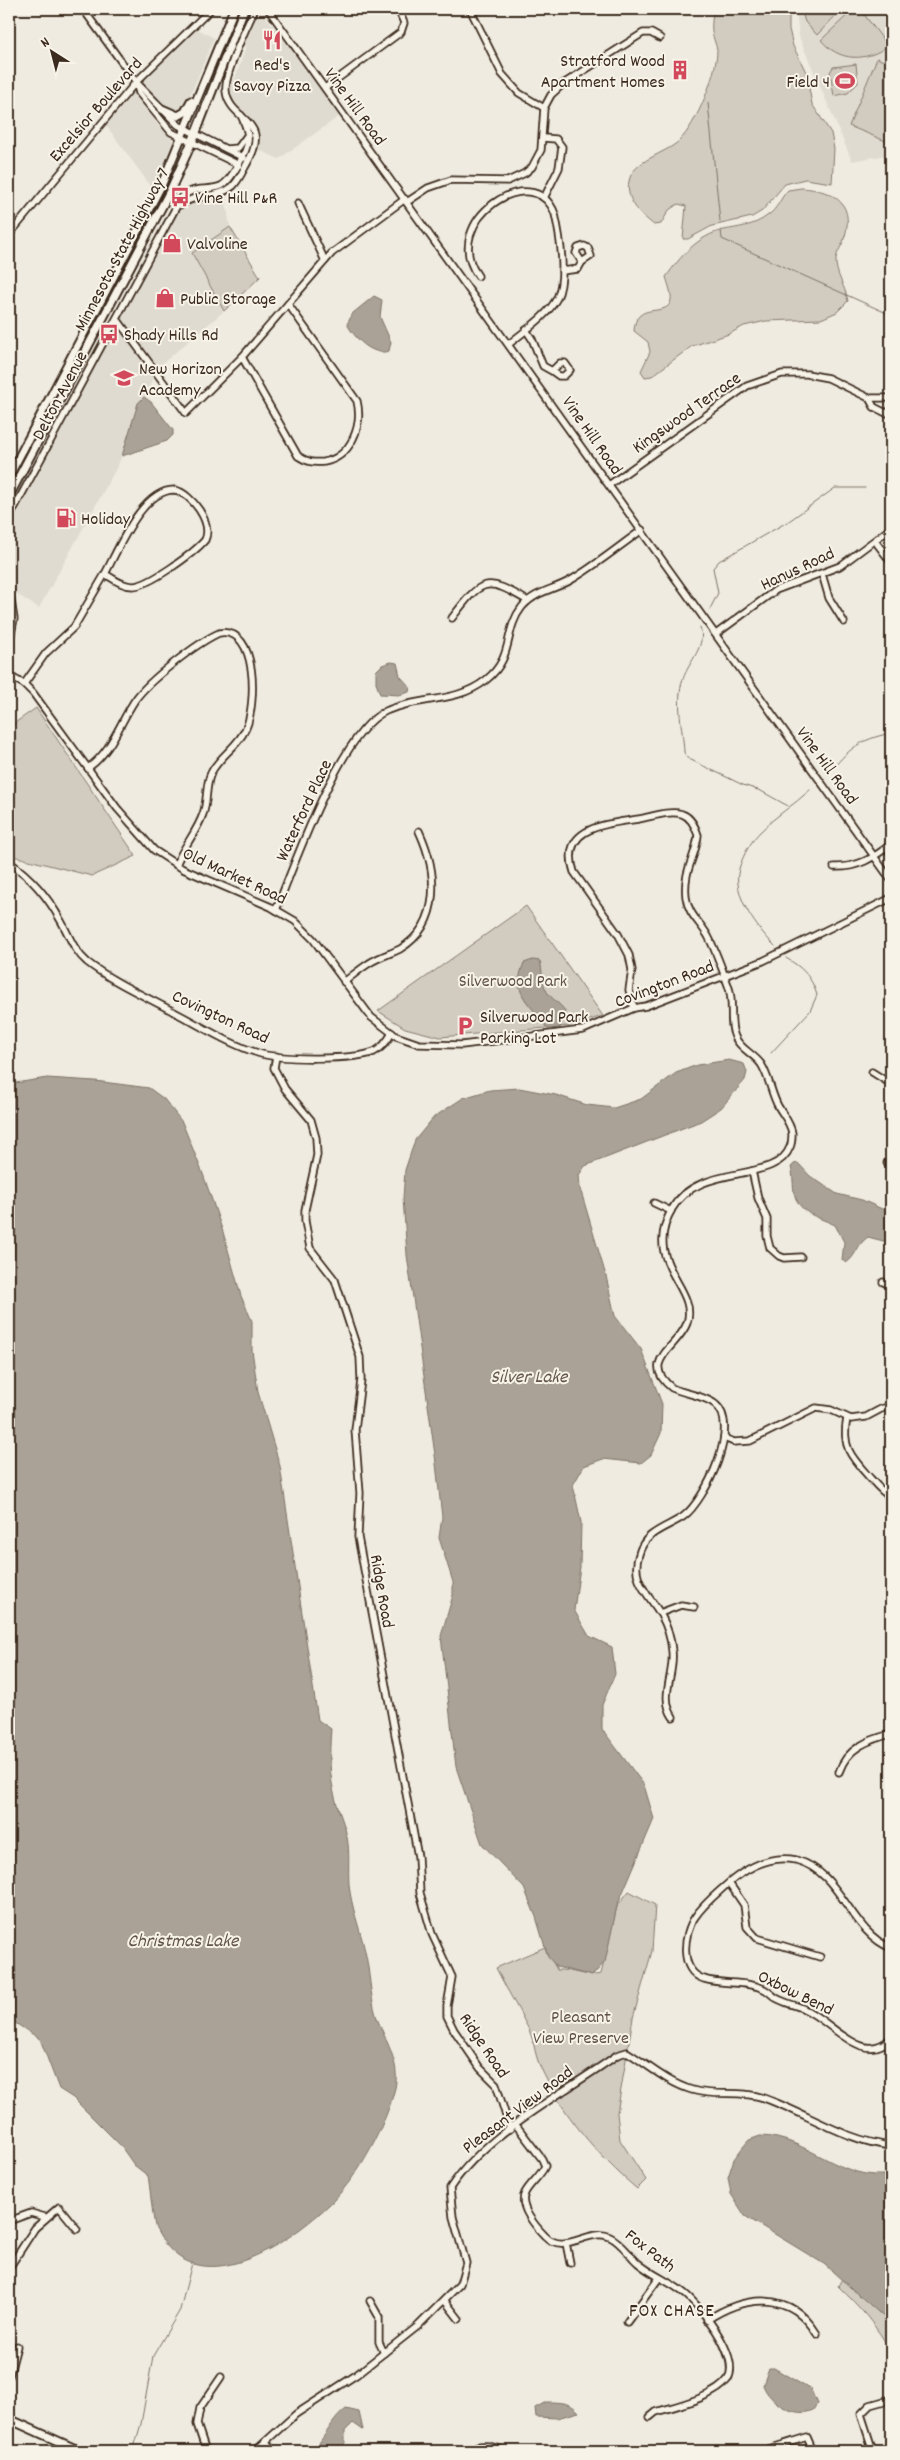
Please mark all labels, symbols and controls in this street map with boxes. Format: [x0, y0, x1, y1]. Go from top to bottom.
north arrow [28, 28, 78, 78]
restaurant icon: Red's Savoy Pizza [261, 29, 283, 51]
text: N [37, 33, 54, 53]
place label: Stratford Wood Apartment Homes [541, 50, 665, 96]
street label: Excelsior Boulevard [44, 53, 149, 168]
place label: Red's Savoy Pizza [234, 54, 311, 100]
building icon: Stratford Wood Apartment Homes [669, 59, 691, 81]
street label: Vine Hill Road [317, 63, 391, 152]
sports icon: Field 4 [834, 70, 856, 92]
place label: Field 4 [786, 71, 830, 96]
street label: Minnesota State Highway 7 [69, 164, 177, 336]
bus stop icon: Vine Hill P&R [169, 186, 191, 208]
place label: Vine Hill P&R [195, 187, 277, 212]
shop icon: Valvoline [161, 232, 183, 254]
place label: Valvoline [187, 233, 248, 258]
shop icon: Public Storage [154, 287, 176, 309]
place label: Public Storage [180, 288, 276, 313]
bus stop icon: Shady Hills Rd [98, 323, 120, 345]
place label: Shady Hills Rd [124, 324, 218, 349]
street label: Delton Avenue [27, 347, 95, 445]
place label: New Horizon Academy [139, 358, 222, 404]
school or university icon: New Horizon Academy [113, 367, 135, 389]
street label: Kingswood Terrace [628, 367, 747, 461]
street label: Vine Hill Road [555, 392, 627, 481]
fuel station icon: Holiday [55, 507, 77, 529]
place label: Holiday [81, 508, 131, 533]
street label: Hanus Road [757, 542, 839, 598]
street label: Vine Hill Road [789, 722, 863, 811]
street label: Waterford Place [271, 756, 340, 866]
street label: Old Market Road [178, 842, 290, 912]
street label: Covington Road [612, 955, 718, 1016]
park label: Silverwood Park [459, 970, 567, 995]
street label: Covington Road [167, 985, 273, 1052]
place label: Silverwood Park Parking Lot [480, 1006, 588, 1052]
parking icon: Silverwood Park Parking Lot [454, 1015, 476, 1037]
water label: Silver Lake [491, 1365, 569, 1392]
street label: Ridge Road [362, 1553, 399, 1630]
water label: Christmas Lake [128, 1929, 240, 1956]
street label: Oxbow Bend [753, 1965, 837, 2023]
park label: Pleasant View Preserve [533, 2006, 629, 2052]
street label: Ridge Road [452, 2009, 514, 2084]
street label: Pleasant View Road [458, 2061, 579, 2161]
street label: Fox Path [619, 2224, 680, 2280]
district label: FOX CHASE [629, 2299, 715, 2326]

